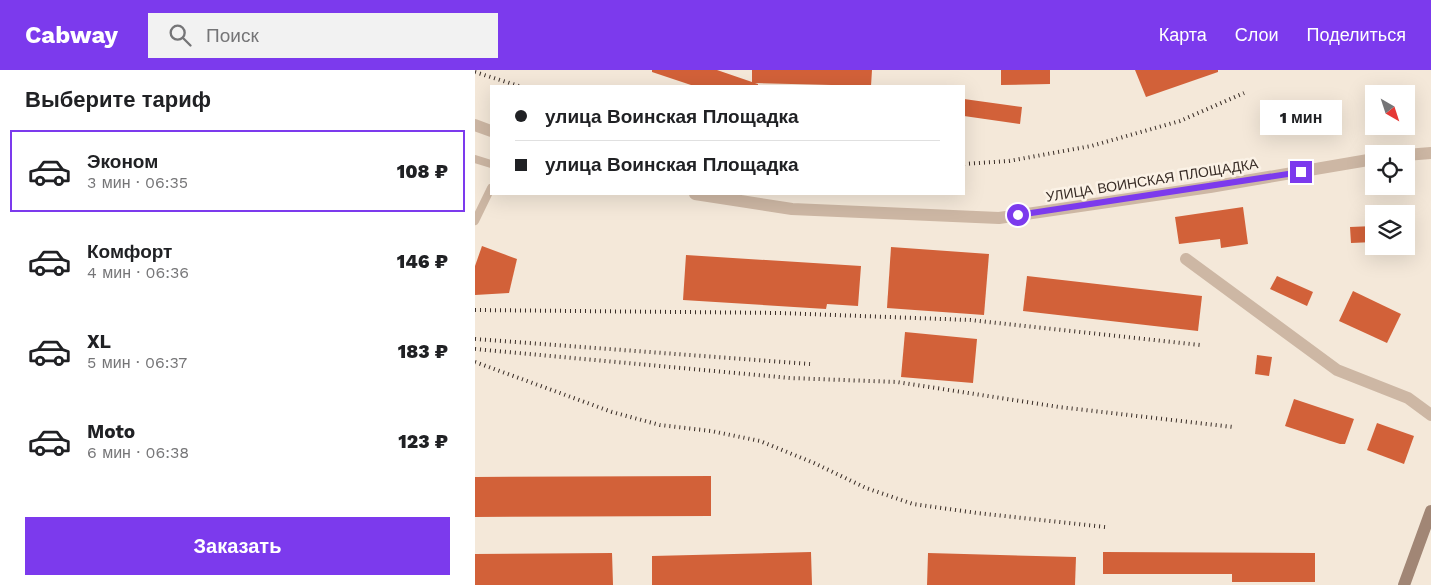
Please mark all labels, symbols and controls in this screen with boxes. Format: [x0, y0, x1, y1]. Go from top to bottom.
search box [148, 13, 498, 58]
text: Cabway [25, 21, 118, 49]
icon: search [166, 21, 194, 49]
text: Поиск [206, 24, 259, 47]
text: Карта [1159, 24, 1207, 45]
text: Слои [1235, 24, 1279, 45]
text: Поделиться [1307, 24, 1406, 45]
north arrow [1365, 85, 1415, 135]
map controls [1365, 85, 1415, 255]
text: Выберите тариф [25, 87, 211, 112]
callout: 1 мин [1260, 99, 1342, 134]
text: улица Воинская Площадка [545, 105, 799, 128]
text: 1 мин [1280, 108, 1322, 127]
button: locate [1365, 145, 1415, 195]
icon: car [27, 149, 72, 194]
text: Эконом [87, 150, 158, 173]
text: улица Воинская Площадка [545, 153, 799, 176]
street label: УЛИЦА ВОИНСКАЯ ПЛОЩАДКА [1045, 155, 1260, 205]
text: 108 ₽ [397, 160, 448, 183]
route end [1290, 161, 1312, 183]
text: 3 мин · 06:35 [87, 173, 188, 192]
route start [1007, 204, 1029, 226]
button: layers [1365, 205, 1415, 255]
icon: car [27, 239, 72, 284]
text: Комфорт [87, 240, 172, 263]
text: 146 ₽ [397, 250, 448, 273]
text: 4 мин · 06:36 [87, 263, 189, 282]
icon: car [27, 329, 72, 374]
text: XL [87, 330, 111, 353]
text: 183 ₽ [398, 340, 448, 363]
text: 5 мин · 06:37 [87, 353, 187, 372]
icon: car [27, 419, 72, 464]
text: Moto [87, 420, 135, 443]
text: 123 ₽ [398, 430, 448, 453]
text: 6 мин · 06:38 [87, 443, 189, 462]
button: Заказать [25, 517, 450, 575]

